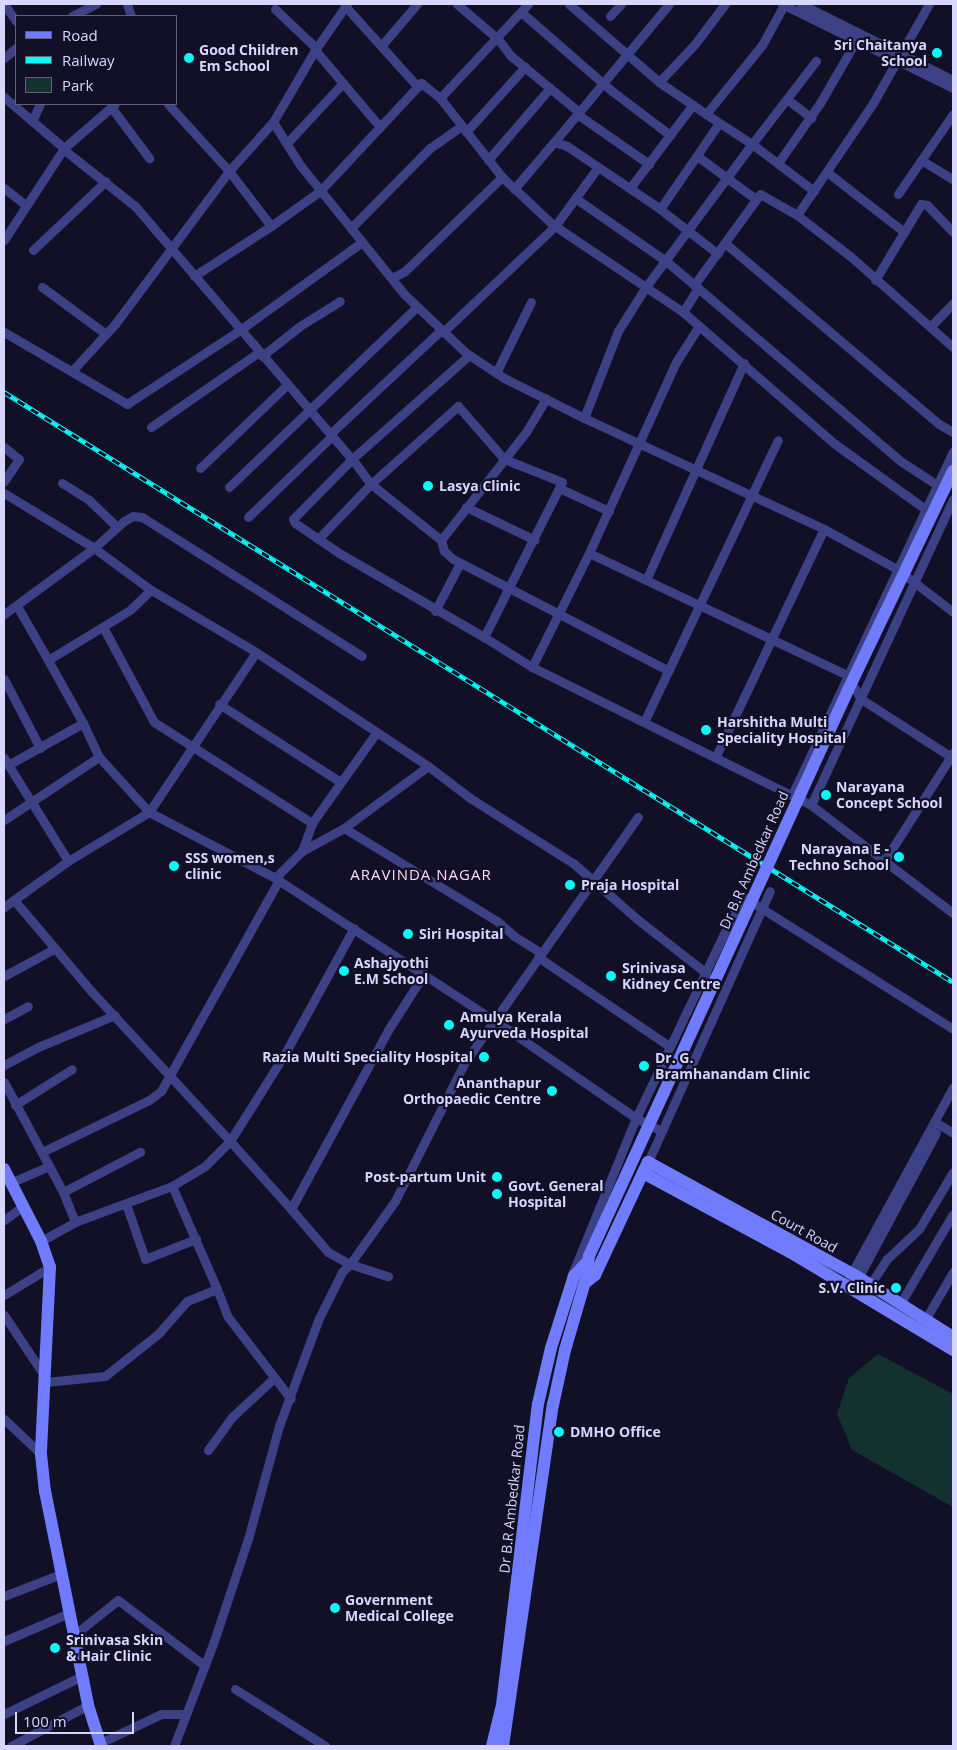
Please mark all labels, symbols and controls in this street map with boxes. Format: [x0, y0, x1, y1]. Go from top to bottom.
legend [15, 15, 178, 105]
text: Road [62, 25, 98, 45]
place label: Sri Chaitanya School [834, 37, 927, 70]
place label: Good Children Em School [199, 42, 298, 74]
marker: Sri Chaitanya School [931, 47, 943, 59]
text: Railway [62, 50, 115, 70]
marker: Good Children Em School [183, 52, 195, 64]
text: Park [62, 75, 93, 95]
place label: Lasya Clinic [439, 478, 521, 494]
marker: Lasya Clinic [421, 479, 435, 493]
place label: Harshitha Multi Speciality Hospital [717, 714, 846, 746]
marker: Harshitha Multi Speciality Hospital [699, 723, 713, 737]
place label: Narayana Concept School [836, 779, 943, 812]
street label: Dr B.R Ambedkar Road [716, 788, 792, 932]
marker: Narayana Concept School [820, 789, 832, 801]
place label: Narayana E - Techno School [789, 841, 889, 874]
place label: SSS women,s clinic [185, 850, 275, 882]
marker: Narayana E - Techno School [893, 851, 905, 863]
marker: SSS women,s clinic [167, 859, 181, 873]
district label: ARAVINDA NAGAR [349, 866, 493, 884]
place label: Praja Hospital [581, 877, 679, 893]
marker: Praja Hospital [563, 878, 577, 892]
place label: Siri Hospital [419, 926, 504, 942]
marker: Siri Hospital [401, 927, 415, 941]
place label: Ashajyothi E.M School [354, 955, 429, 988]
place label: Srinivasa Kidney Centre [622, 960, 721, 992]
marker: Ashajyothi E.M School [338, 965, 350, 977]
marker: Srinivasa Kidney Centre [604, 969, 618, 983]
place label: Amulya Kerala Ayurveda Hospital [460, 1009, 589, 1042]
marker: Amulya Kerala Ayurveda Hospital [442, 1018, 456, 1032]
place label: Razia Multi Speciality Hospital [262, 1049, 473, 1065]
marker: Razia Multi Speciality Hospital [477, 1050, 491, 1064]
place label: Dr. G. Bramhanandam Clinic [655, 1050, 810, 1082]
marker: Dr. G. Bramhanandam Clinic [637, 1059, 651, 1073]
place label: Ananthapur Orthopaedic Centre [403, 1075, 541, 1108]
marker: Ananthapur Orthopaedic Centre [545, 1084, 559, 1098]
place label: Post-partum Unit [365, 1169, 486, 1185]
marker: Post-partum Unit [490, 1170, 504, 1184]
place label: Govt. General Hospital [508, 1178, 603, 1210]
marker: Govt. General Hospital [490, 1187, 504, 1201]
street label: Court Road [768, 1206, 840, 1256]
place label: S.V. Clinic [818, 1280, 885, 1296]
marker: S.V. Clinic [889, 1281, 903, 1295]
street label: Dr B.R Ambedkar Road [496, 1424, 528, 1574]
place label: DMHO Office [570, 1424, 661, 1440]
marker: DMHO Office [552, 1425, 566, 1439]
place label: Government Medical College [345, 1592, 454, 1624]
marker: Government Medical College [329, 1602, 341, 1614]
place label: Srinivasa Skin & Hair Clinic [66, 1632, 163, 1664]
marker: Srinivasa Skin & Hair Clinic [48, 1641, 62, 1655]
scale bar [18, 1702, 136, 1734]
text: 100 m [23, 1711, 67, 1731]

